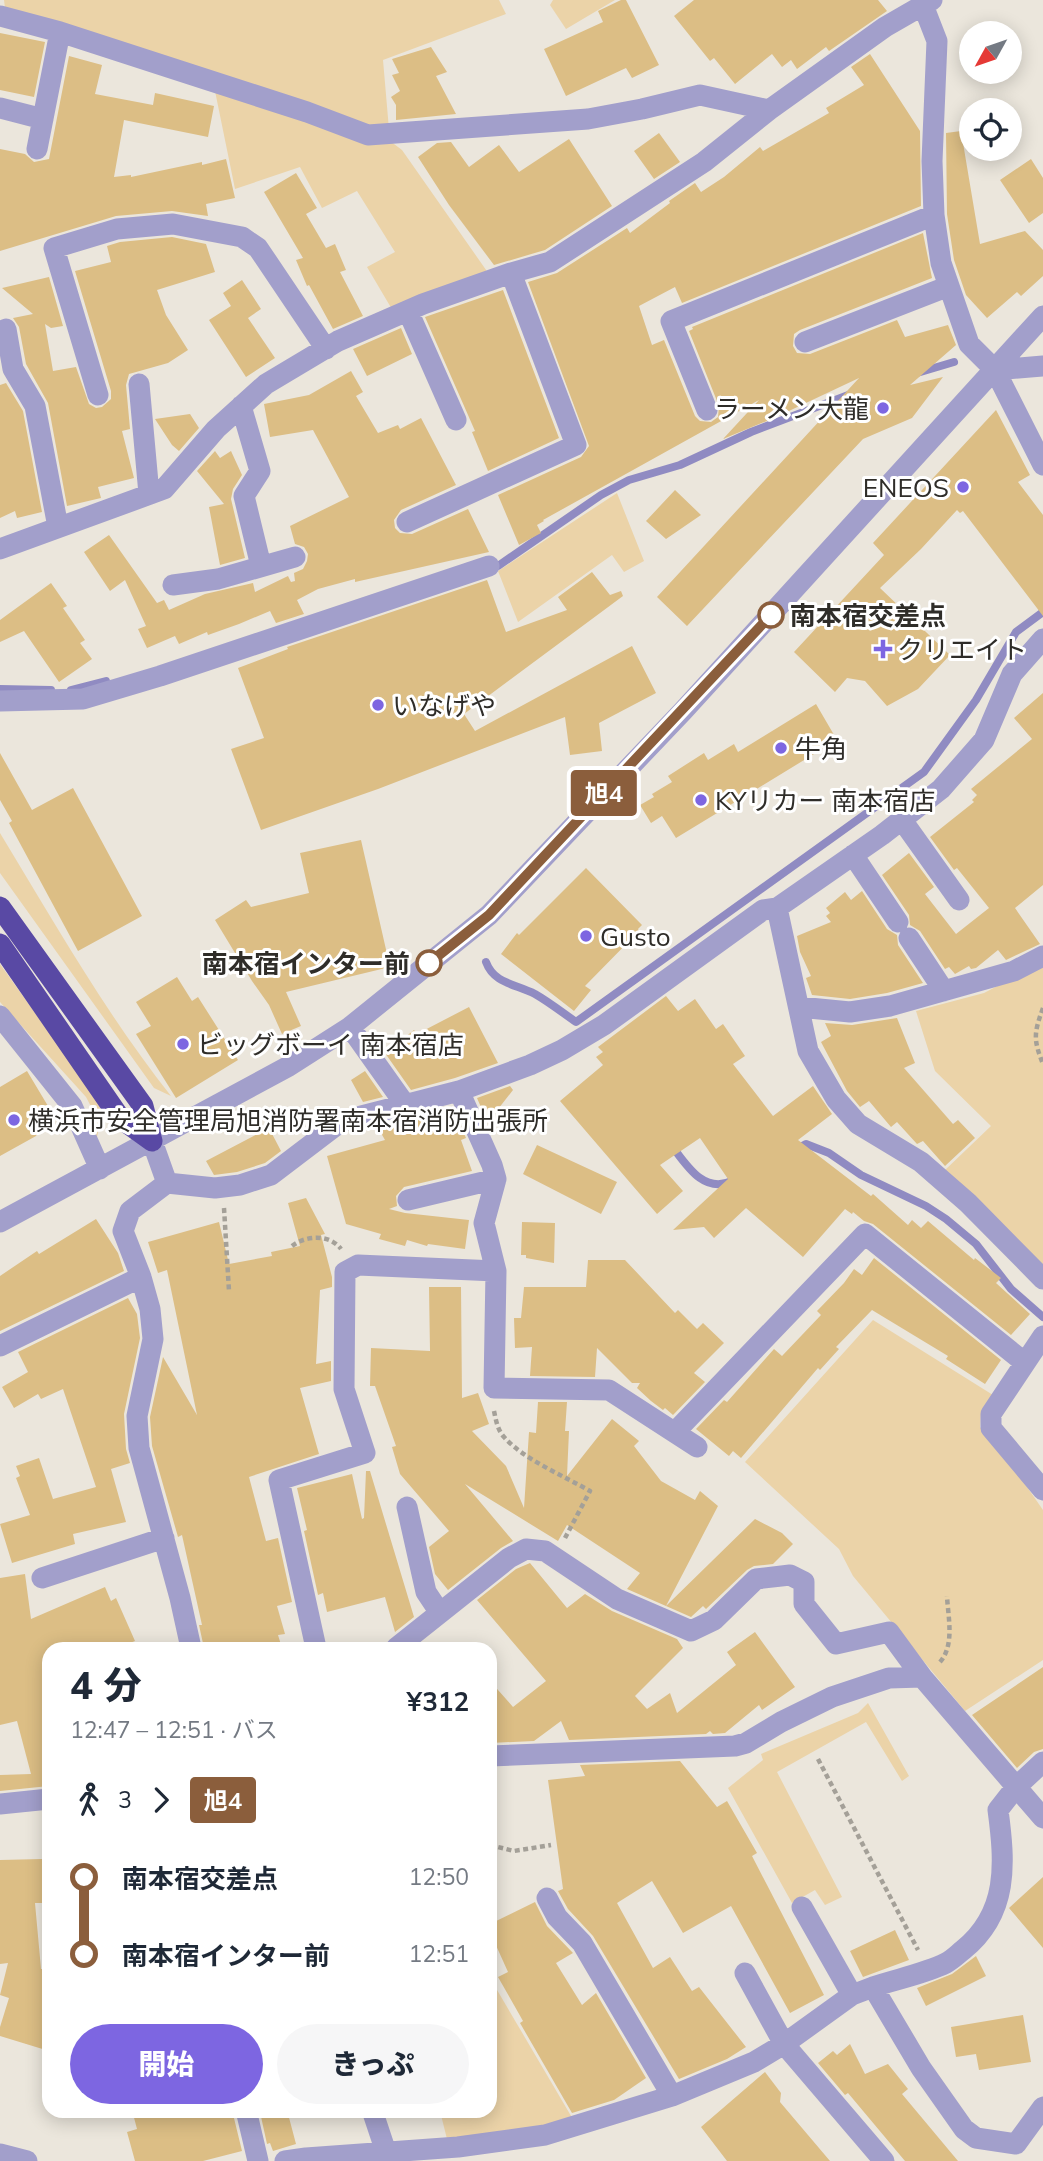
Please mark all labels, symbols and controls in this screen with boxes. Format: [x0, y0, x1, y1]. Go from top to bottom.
north arrow [959, 21, 1022, 84]
map controls [959, 21, 1022, 161]
button: locate [959, 98, 1022, 161]
place label: ラーメン大龍 [714, 392, 869, 425]
marker: ラーメン大龍 [875, 400, 891, 416]
place label: ENEOS [863, 471, 949, 504]
marker: ENEOS [955, 479, 971, 495]
place label: 南本宿交差点 [790, 599, 946, 632]
marker: 南本宿交差点 [758, 602, 784, 628]
place label: クリエイト [897, 633, 1027, 666]
marker: クリエイト [875, 641, 891, 657]
place label: いなげや [392, 689, 496, 722]
marker: いなげや [370, 697, 386, 713]
place label: 牛角 [795, 732, 847, 765]
marker: 牛角 [773, 740, 789, 756]
line badge: 旭4 [572, 770, 636, 816]
text: 旭4 [585, 778, 623, 808]
place label: KYリカー 南本宿店 [715, 784, 935, 817]
marker: KYリカー 南本宿店 [693, 792, 709, 808]
place label: Gusto [600, 920, 671, 953]
marker: Gusto [578, 928, 594, 944]
place label: 南本宿インター前 [202, 947, 410, 980]
marker: 南本宿インター前 [416, 950, 442, 976]
place label: ビッグボーイ 南本宿店 [197, 1028, 464, 1061]
marker: ビッグボーイ 南本宿店 [175, 1036, 191, 1052]
place label: 横浜市安全管理局旭消防署南本宿消防出張所 [28, 1104, 548, 1137]
marker: 横浜市安全管理局旭消防署南本宿消防出張所 [6, 1112, 22, 1128]
text: 4 分 [70, 1661, 142, 1709]
text: ¥312 [407, 1685, 469, 1718]
text: 12:47 – 12:51 · バス [70, 1715, 278, 1744]
icon: walk [70, 1781, 108, 1819]
icon: forward [142, 1781, 180, 1819]
text: 3 [118, 1785, 132, 1814]
text: 旭4 [204, 1785, 242, 1815]
text: 南本宿交差点 [122, 1862, 278, 1895]
text: 12:50 [409, 1862, 469, 1891]
text: 南本宿インター前 [122, 1939, 330, 1972]
text: 12:51 [409, 1939, 469, 1968]
button: 開始 [70, 2024, 263, 2104]
button: きっぷ [277, 2024, 469, 2104]

